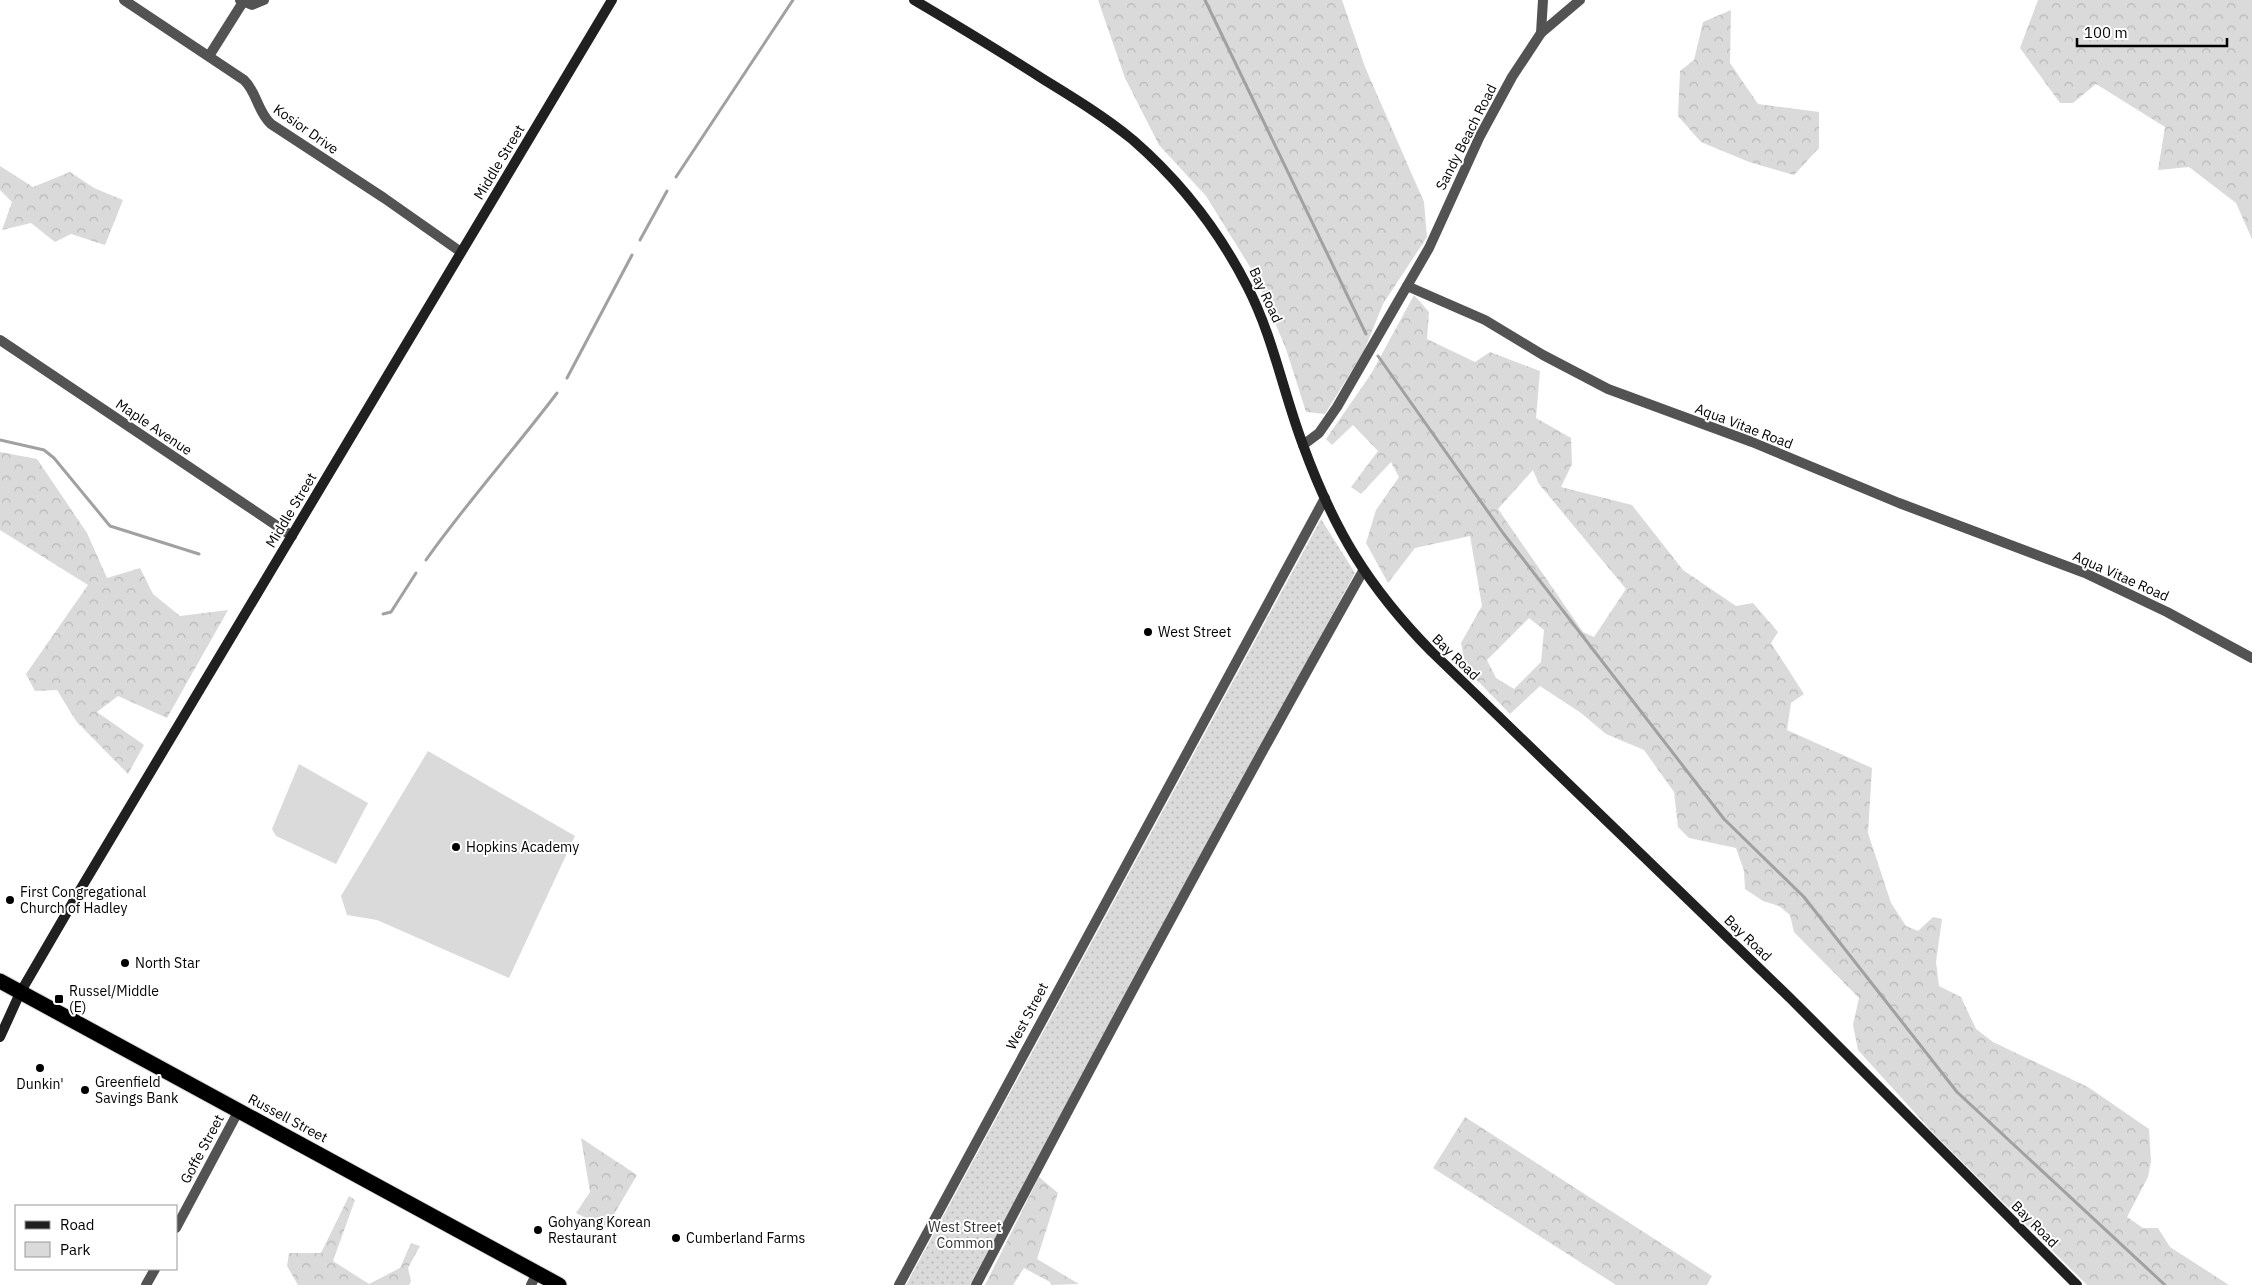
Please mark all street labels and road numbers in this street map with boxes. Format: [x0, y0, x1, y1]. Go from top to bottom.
street label: Sandy Beach Road [1431, 81, 1501, 193]
street label: Kosior Drive [270, 100, 342, 158]
street label: Middle Street [470, 121, 528, 203]
street label: Bay Road [1245, 264, 1287, 326]
street label: Maple Avenue [112, 395, 196, 459]
street label: Aqua Vitae Road [1692, 399, 1796, 453]
street label: Middle Street [262, 469, 320, 551]
street label: Aqua Vitae Road [2070, 547, 2172, 605]
street label: Bay Road [1429, 630, 1483, 684]
street label: Bay Road [1721, 911, 1775, 965]
street label: West Street [1002, 979, 1052, 1053]
street label: Russell Street [245, 1090, 331, 1147]
street label: Goffe Street [176, 1111, 228, 1187]
street label: Bay Road [2008, 1197, 2062, 1251]

